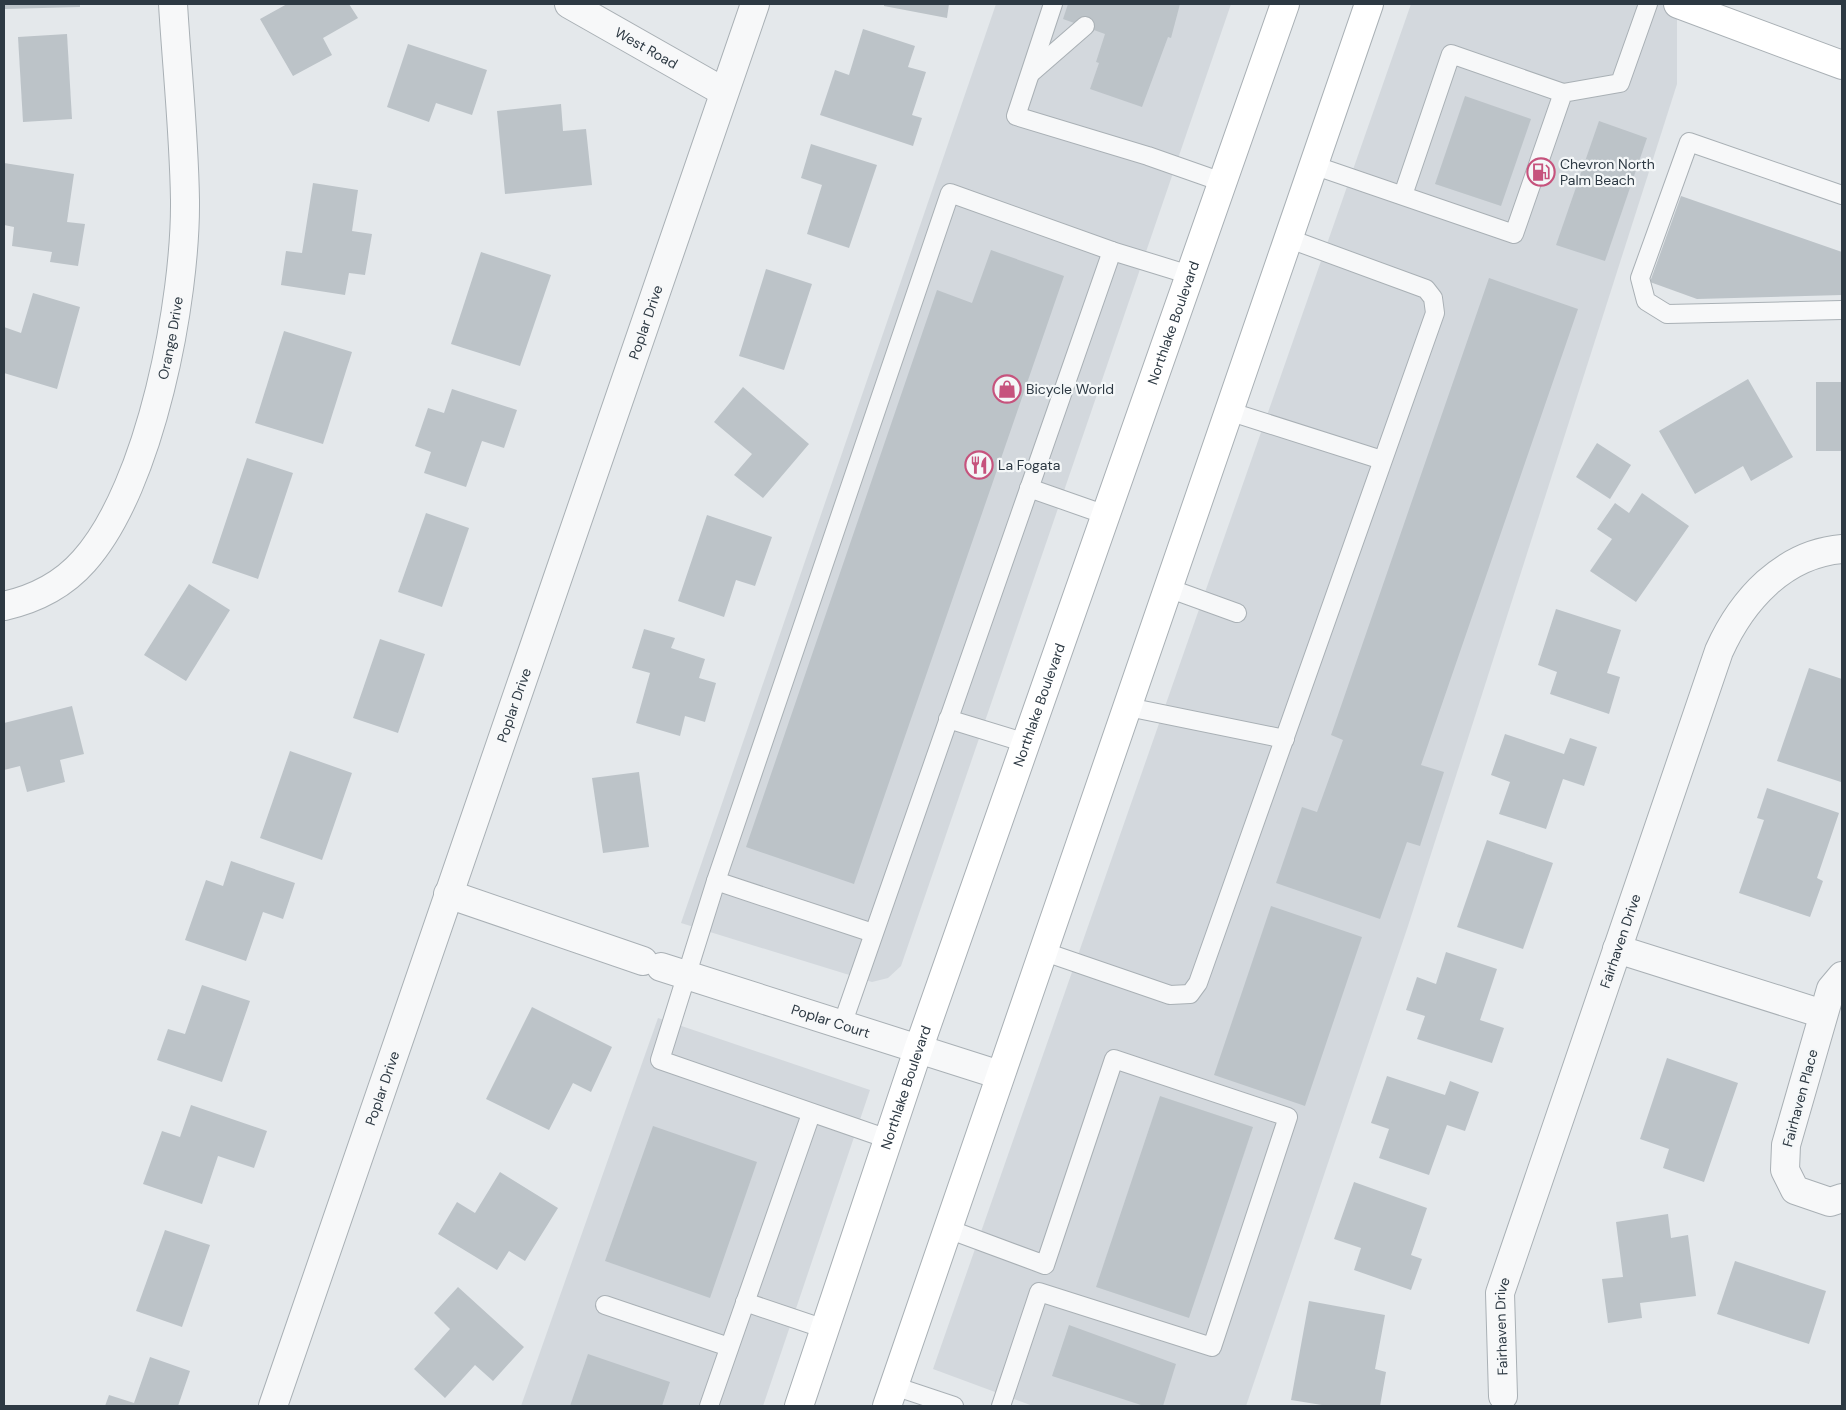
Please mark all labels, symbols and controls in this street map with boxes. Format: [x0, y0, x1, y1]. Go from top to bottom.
street label: West Road [612, 23, 681, 73]
place label: Chevron North Palm Beach [1560, 155, 1655, 189]
fuel station icon: Chevron North Palm Beach [1526, 157, 1556, 187]
street label: Northlake Boulevard [1143, 259, 1203, 387]
street label: Poplar Drive [624, 283, 667, 362]
street label: Orange Drive [154, 295, 187, 381]
shop icon: Bicycle World [992, 374, 1022, 404]
place label: Bicycle World [1026, 380, 1114, 398]
restaurant icon: La Fogata [964, 450, 994, 480]
place label: La Fogata [998, 456, 1060, 474]
street label: Northlake Boulevard [1009, 641, 1069, 769]
street label: Poplar Drive [493, 666, 535, 745]
street label: Fairhaven Drive [1596, 891, 1645, 991]
street label: Poplar Court [789, 1000, 872, 1042]
street label: Northlake Boulevard [876, 1023, 935, 1152]
street label: Fairhaven Place [1778, 1047, 1822, 1149]
street label: Poplar Drive [361, 1049, 403, 1128]
street label: Fairhaven Drive [1491, 1275, 1514, 1376]

